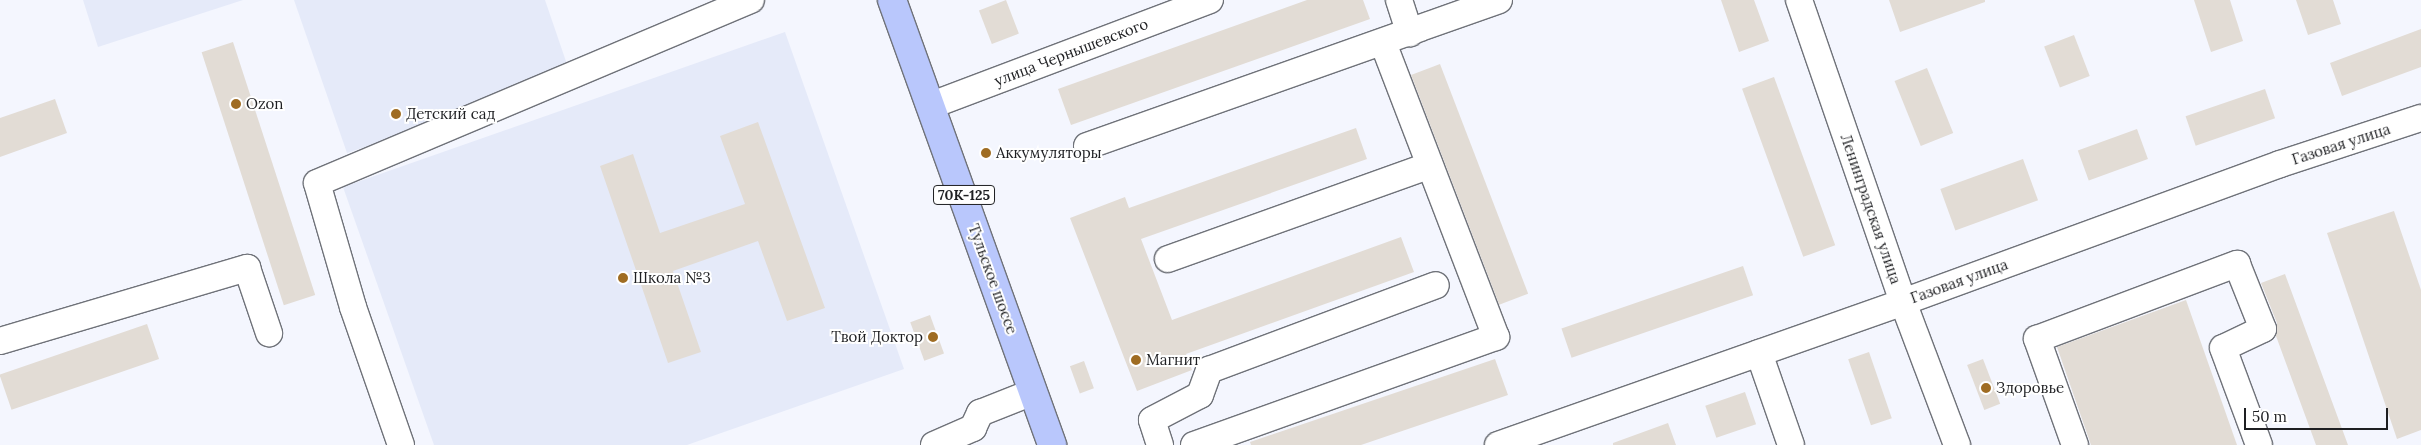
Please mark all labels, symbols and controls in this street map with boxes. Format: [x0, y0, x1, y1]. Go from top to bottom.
street label: улица Чернышевского [992, 14, 1150, 90]
place label: Ozon [246, 95, 283, 113]
marker: Ozon [230, 98, 242, 110]
place label: Детский сад [406, 105, 495, 123]
marker: Детский сад [390, 108, 402, 120]
street label: Газовая улица [2290, 120, 2392, 168]
street label: Ленинградская улица [1837, 132, 1905, 286]
place label: Аккумуляторы [996, 144, 1102, 162]
marker: Аккумуляторы [980, 147, 992, 159]
road number: 70К-125 [933, 184, 995, 206]
street label: Тульское шоссе [965, 221, 1021, 337]
street label: Газовая улица [1908, 255, 2010, 307]
place label: Школа №3 [633, 269, 711, 287]
marker: Школа №3 [617, 272, 629, 284]
place label: Твой Доктор [831, 328, 923, 346]
marker: Твой Доктор [927, 331, 939, 343]
place label: Магнит [1146, 351, 1200, 369]
marker: Магнит [1130, 354, 1142, 366]
place label: Здоровье [1996, 379, 2064, 397]
marker: Здоровье [1980, 382, 1992, 394]
scale bar [2246, 398, 2390, 430]
text: 50 m [2252, 407, 2287, 426]

